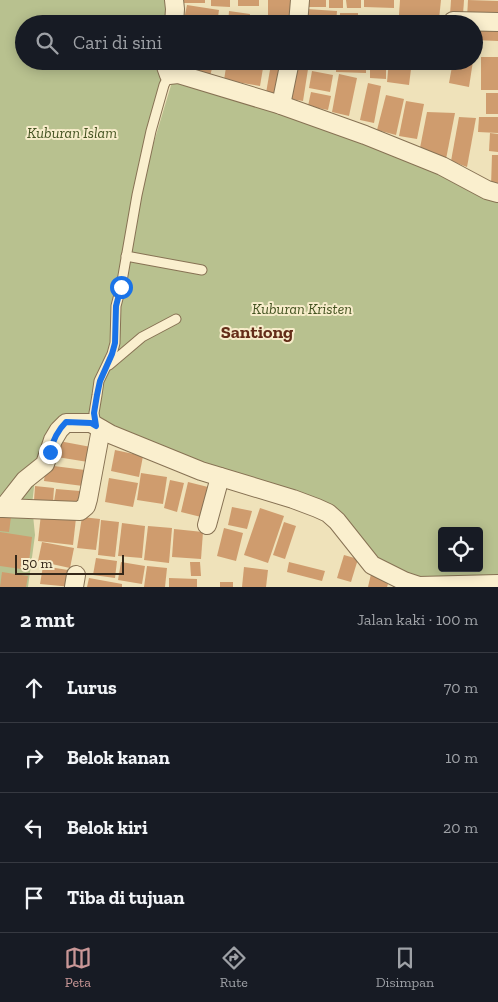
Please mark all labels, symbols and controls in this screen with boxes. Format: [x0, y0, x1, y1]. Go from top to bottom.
search box [15, 15, 483, 70]
icon: search [33, 29, 61, 57]
text: Cari di sini [73, 31, 162, 54]
park label: Kuburan Islam [27, 124, 117, 142]
route start [110, 276, 133, 299]
park label: Kuburan Kristen [252, 300, 352, 318]
district label: Santiong [221, 321, 293, 343]
route end [39, 441, 62, 464]
map controls [438, 527, 483, 572]
button: locate [438, 527, 483, 572]
scale bar [15, 552, 124, 575]
text: 50 m [22, 555, 53, 572]
text: 2 mnt [20, 607, 74, 632]
text: Jalan kaki · 100 m [357, 610, 478, 629]
icon: ahead [20, 674, 48, 702]
text: Lurus [67, 676, 117, 699]
text: 70 m [444, 678, 478, 697]
icon: right [20, 744, 48, 772]
text: Belok kanan [67, 746, 170, 769]
text: 10 m [445, 748, 478, 767]
icon: left [20, 814, 48, 842]
text: Belok kiri [67, 816, 148, 839]
text: 20 m [443, 818, 478, 837]
icon: arrive [20, 884, 48, 912]
text: Tiba di tujuan [67, 886, 184, 909]
tab: Peta [64, 944, 92, 991]
tab: Rute [220, 944, 248, 991]
tab: Disimpan [376, 944, 434, 991]

